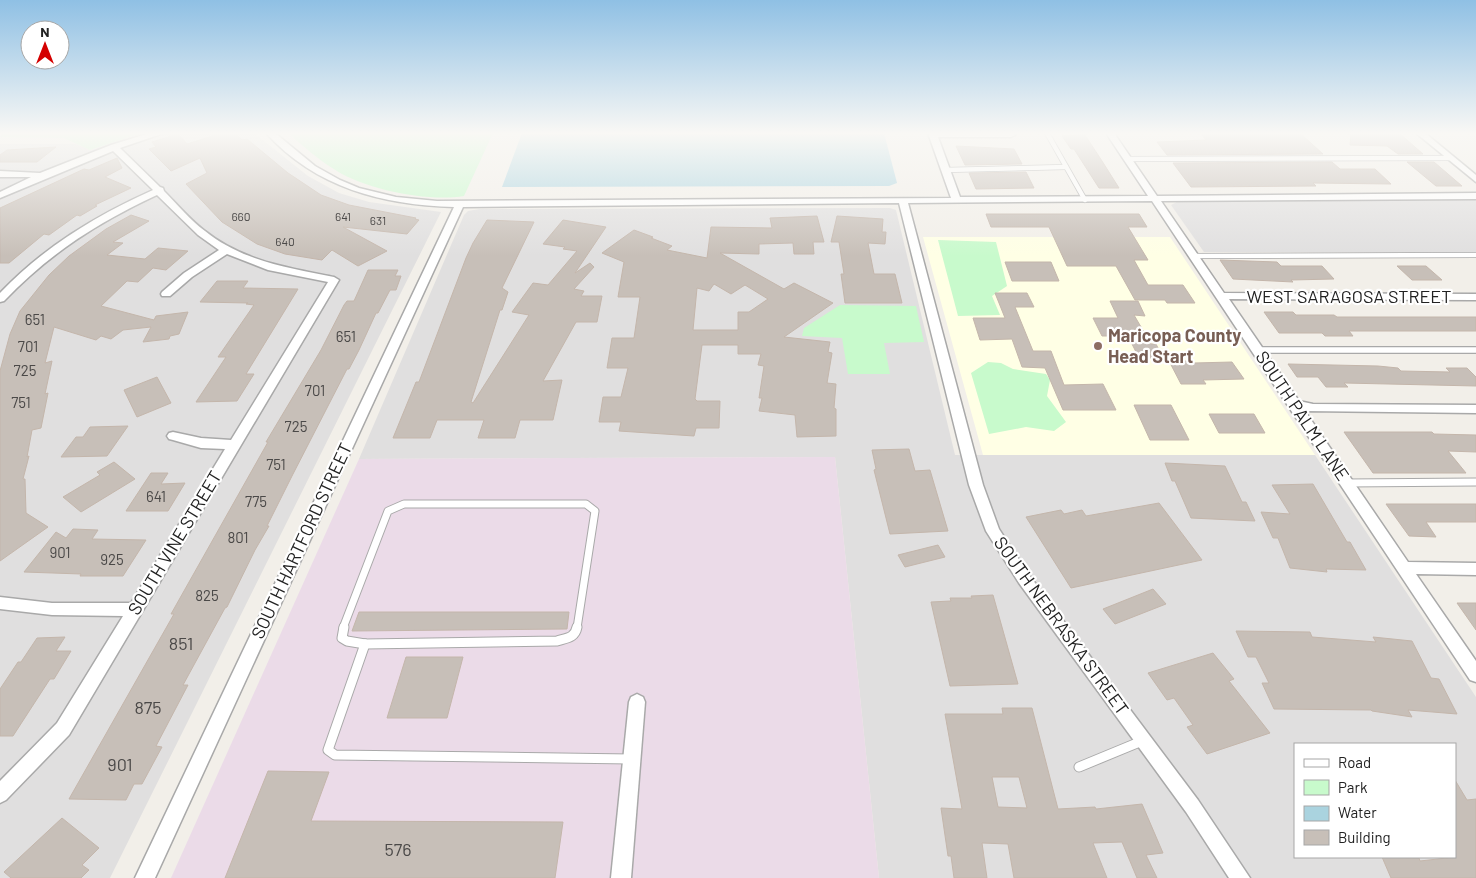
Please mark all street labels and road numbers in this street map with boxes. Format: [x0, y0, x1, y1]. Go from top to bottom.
street label: WEST SARAGOSA STREET [1247, 285, 1451, 307]
street label: SOUTH PALM LANE [1251, 346, 1354, 484]
street label: SOUTH HARTFORD STREET [246, 439, 356, 642]
street label: SOUTH VINE STREET [122, 466, 226, 618]
street label: SOUTH NEBRASKA STREET [990, 532, 1134, 719]

